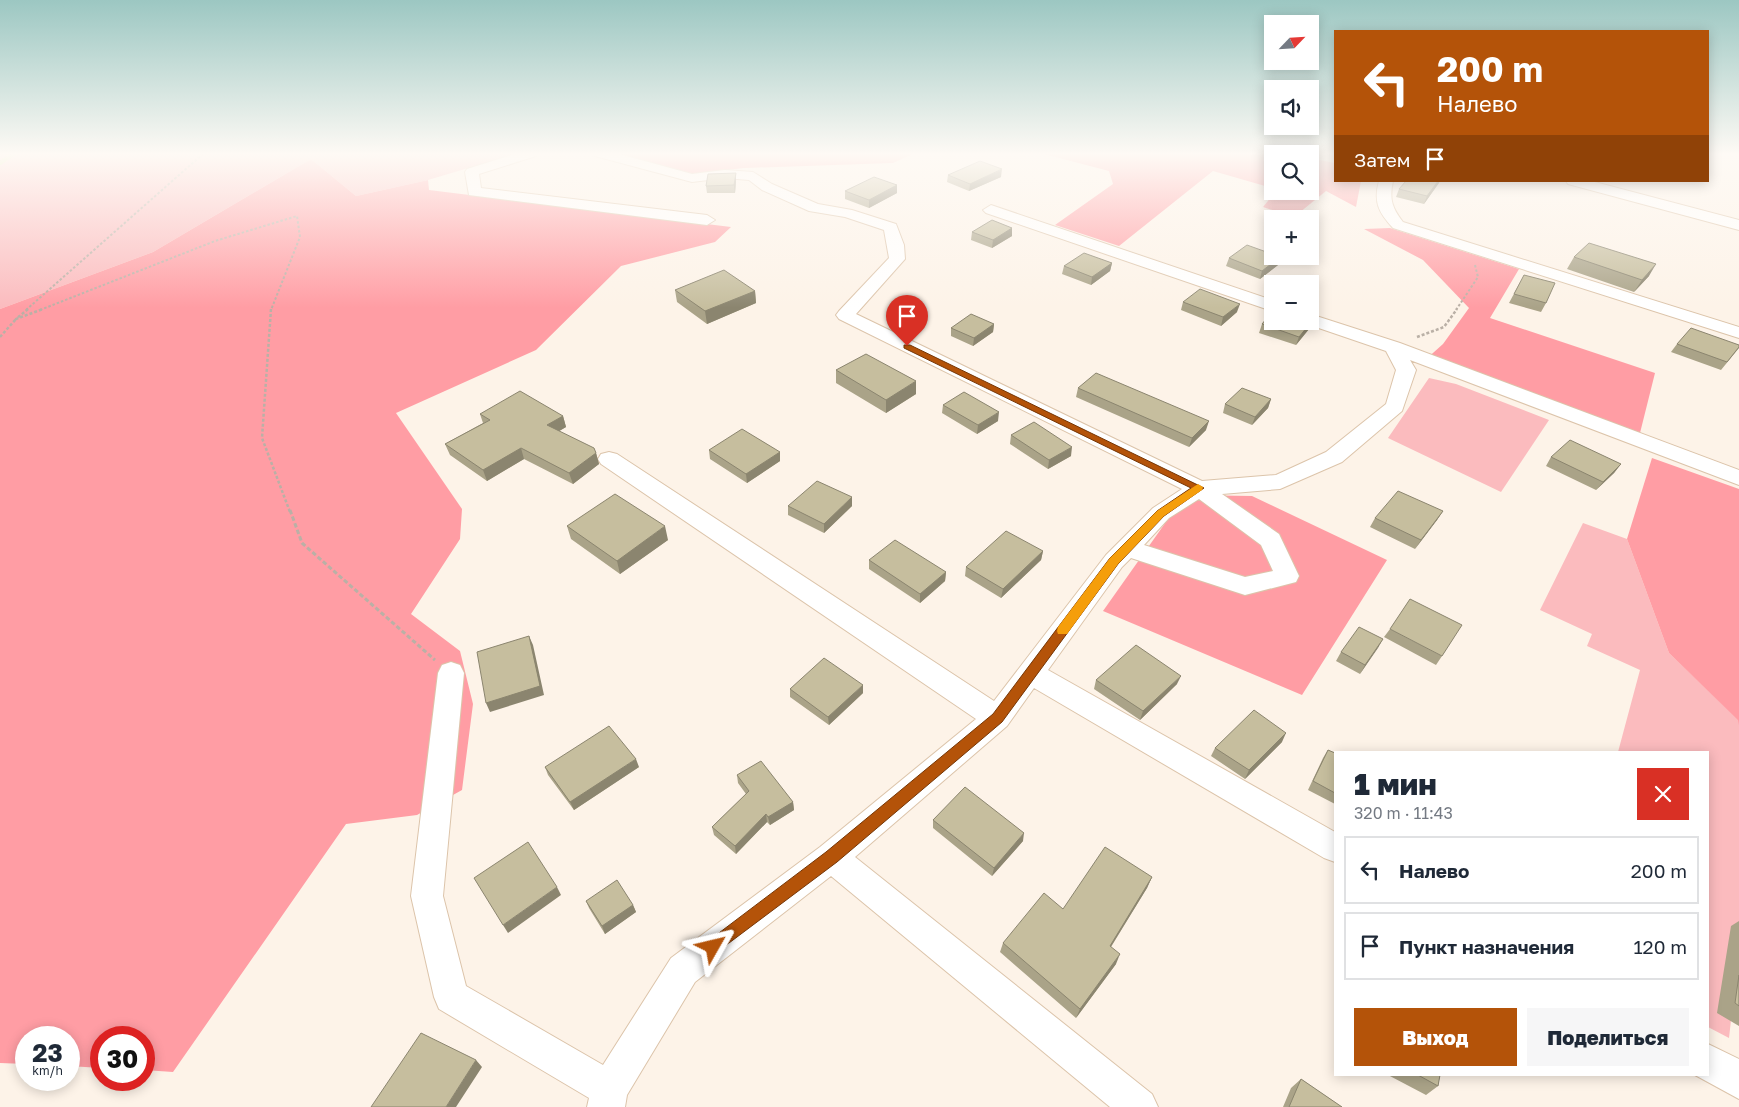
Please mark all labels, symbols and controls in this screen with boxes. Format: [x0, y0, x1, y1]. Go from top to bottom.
north arrow [1264, 15, 1319, 70]
map controls [1264, 15, 1319, 330]
text: 200 m [1437, 48, 1543, 90]
icon: left [1354, 50, 1419, 115]
button: sound [1264, 80, 1319, 135]
text: Налево [1437, 90, 1517, 117]
button: search [1264, 145, 1319, 200]
icon: arrive [1421, 145, 1449, 173]
text: Затем [1354, 148, 1411, 171]
button: + [1264, 210, 1319, 265]
button: − [1264, 275, 1319, 330]
pin [886, 295, 928, 346]
icon: arrive [893, 302, 921, 330]
text: 1 мин [1354, 766, 1437, 802]
button: close [1637, 768, 1689, 820]
text: 320 m · 11:43 [1354, 803, 1453, 823]
icon: left [1356, 856, 1384, 884]
text: Налево [1399, 859, 1469, 882]
text: 200 m [1631, 859, 1687, 882]
position arrow [686, 920, 738, 972]
icon: arrive [1356, 932, 1384, 960]
text: Пункт назначения [1399, 935, 1574, 958]
text: 120 m [1633, 935, 1687, 958]
button: Выход [1354, 1008, 1517, 1066]
button: Поделиться [1527, 1008, 1689, 1066]
speed limit sign: 30 [90, 1026, 155, 1091]
text: 23 [32, 1037, 63, 1068]
text: km/h [32, 1063, 63, 1078]

